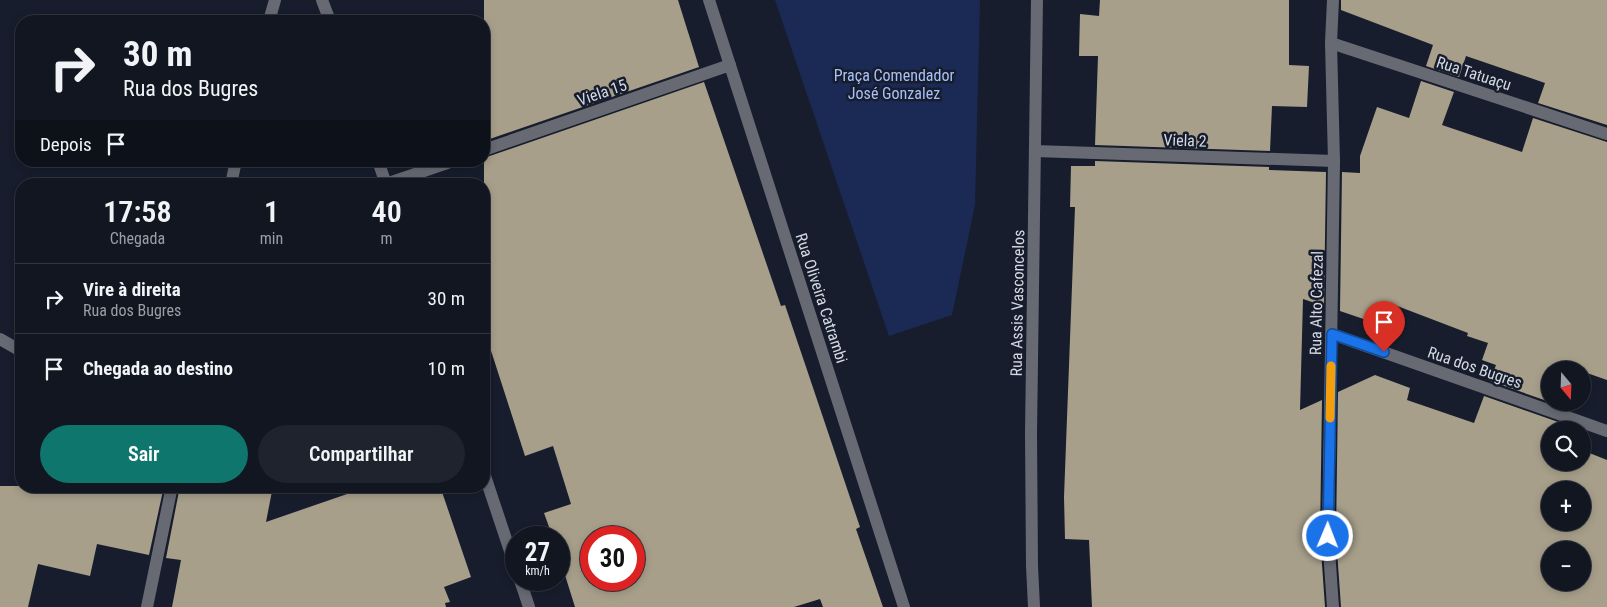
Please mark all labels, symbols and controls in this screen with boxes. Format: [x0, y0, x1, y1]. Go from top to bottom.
text: 30 m [123, 34, 192, 75]
icon: right [40, 35, 105, 100]
street label: Rua Tatuaçu [1434, 52, 1514, 95]
park label: Praça Comendador José Gonzalez [834, 66, 954, 103]
street label: Viela 15 [575, 75, 629, 110]
text: Rua dos Bugres [123, 76, 258, 101]
icon: arrive [102, 130, 130, 158]
street label: Viela 2 [1163, 130, 1207, 151]
text: Depois [40, 133, 92, 156]
text: 17:58 [103, 194, 172, 229]
text: 1 [264, 194, 279, 229]
text: 40 [372, 194, 402, 229]
text: Chegada [110, 229, 165, 248]
text: min [260, 229, 283, 248]
text: m [381, 229, 393, 248]
street label: Rua Assis Vasconcelos [1007, 230, 1028, 376]
street label: Rua Oliveira Catrambi [792, 231, 852, 366]
street label: Rua Alto Cafezal [1306, 251, 1327, 355]
text: Vire à direita [83, 278, 181, 301]
icon: right [40, 285, 68, 313]
text: 30 m [428, 287, 465, 310]
text: Rua dos Bugres [83, 301, 181, 320]
pin [1363, 301, 1405, 352]
icon: arrive [1370, 308, 1398, 336]
street label: Rua dos Bugres [1425, 342, 1524, 392]
icon: arrive [40, 355, 68, 383]
text: Chegada ao destino [83, 357, 233, 380]
text: 10 m [428, 357, 465, 380]
north arrow [1541, 361, 1591, 411]
map controls [1541, 361, 1591, 591]
button: search [1541, 421, 1591, 471]
button: Sair [40, 425, 248, 483]
button: Compartilhar [258, 425, 465, 483]
button: + [1541, 481, 1591, 531]
position arrow [1301, 509, 1353, 561]
speed limit sign: 30 [580, 526, 645, 591]
text: 27 [525, 538, 550, 567]
button: − [1541, 541, 1591, 591]
text: km/h [525, 564, 550, 578]

